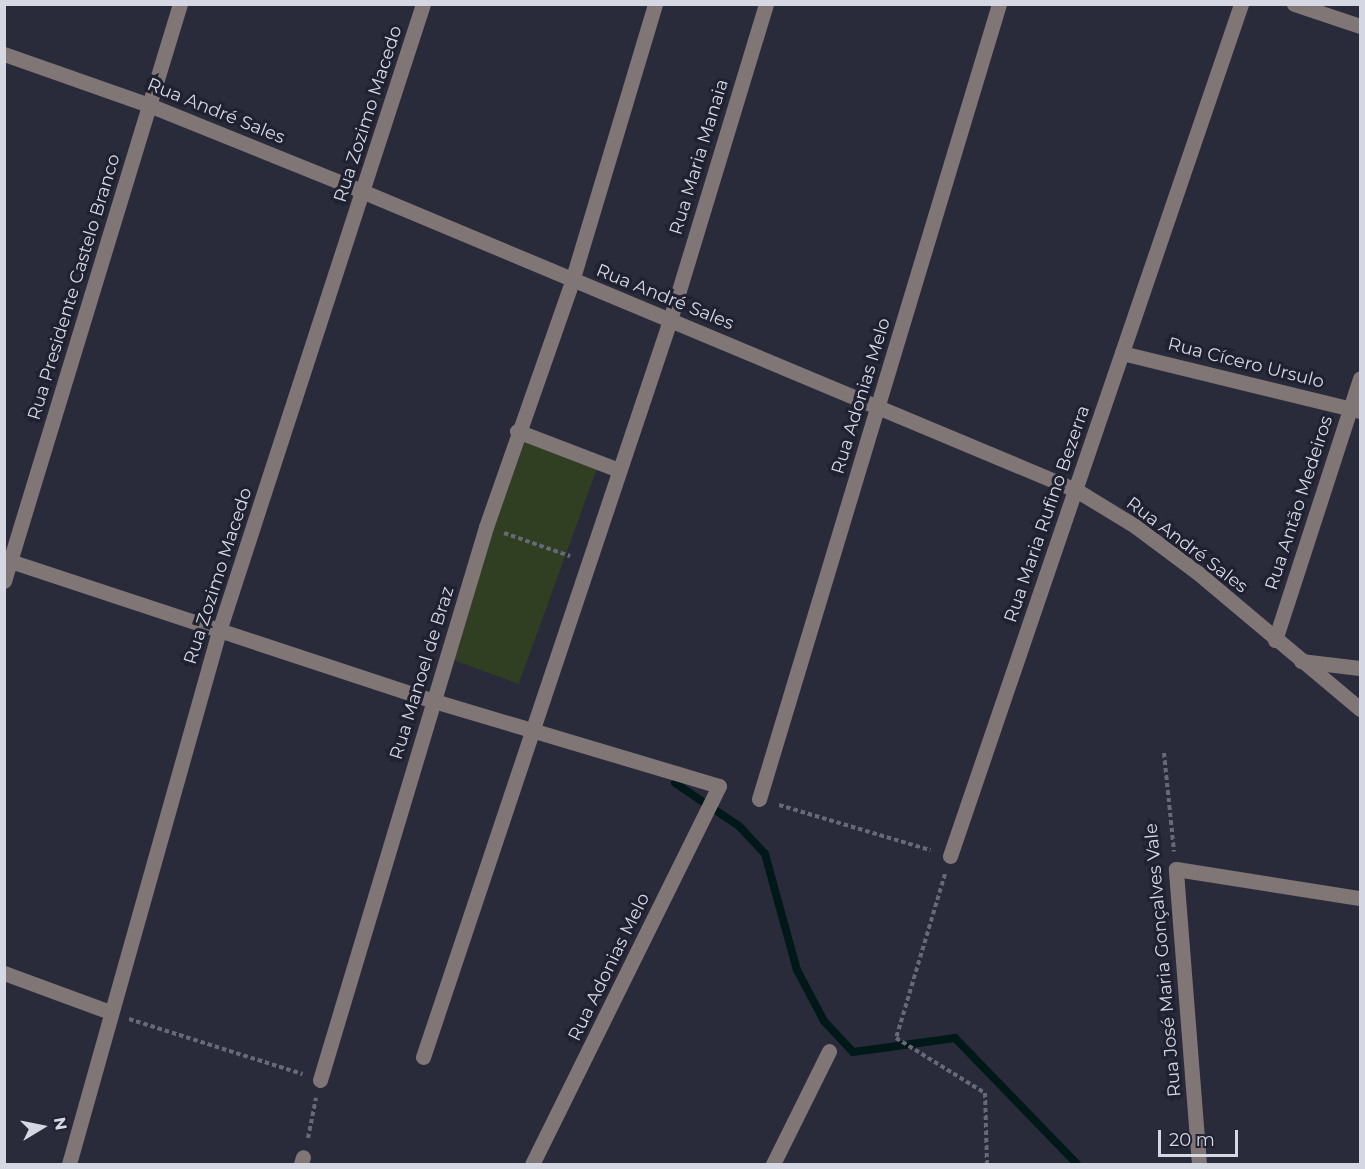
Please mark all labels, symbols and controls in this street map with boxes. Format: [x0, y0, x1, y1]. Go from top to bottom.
street label: Rua Zozimo Macedo [329, 23, 407, 205]
street label: Rua André Sales [144, 74, 288, 148]
street label: Rua Maria Manaia [665, 77, 733, 237]
street label: Rua Presidente Castelo Branco [23, 151, 125, 423]
street label: Rua André Sales [593, 260, 737, 334]
street label: Rua Adonias Melo [827, 315, 895, 477]
street label: Rua Cícero Ursulo [1166, 333, 1326, 393]
street label: Rua Maria Rufino Bezerra [1000, 403, 1094, 625]
street label: Rua Antão Medeiros [1261, 413, 1337, 593]
street label: Rua Zozimo Macedo [179, 485, 257, 667]
street label: Rua André Sales [1122, 492, 1252, 598]
street label: Rua Manoel de Braz [385, 584, 459, 762]
street label: Rua José Maria Gonçalves Vale [1140, 822, 1186, 1098]
street label: Rua Adonias Melo [564, 889, 654, 1045]
north arrow [12, 1097, 72, 1157]
text: N [50, 1116, 71, 1132]
scale bar [1161, 1118, 1240, 1156]
text: 20 m [1169, 1129, 1215, 1151]

